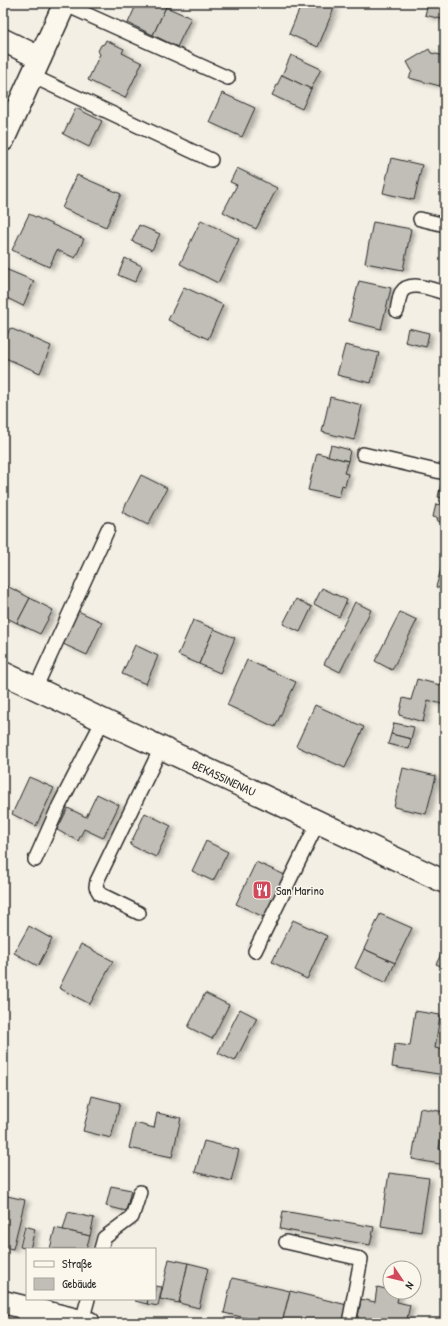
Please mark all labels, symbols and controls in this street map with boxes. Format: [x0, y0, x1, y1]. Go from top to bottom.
street label: BEKASSINENAU [190, 756, 259, 800]
restaurant icon: San Marino [251, 879, 273, 901]
place label: San Marino [276, 882, 324, 899]
legend [26, 1248, 156, 1300]
text: Straße [62, 1255, 92, 1272]
north arrow [382, 1260, 422, 1300]
text: Gebäude [62, 1275, 97, 1292]
text: N [403, 1279, 418, 1292]

